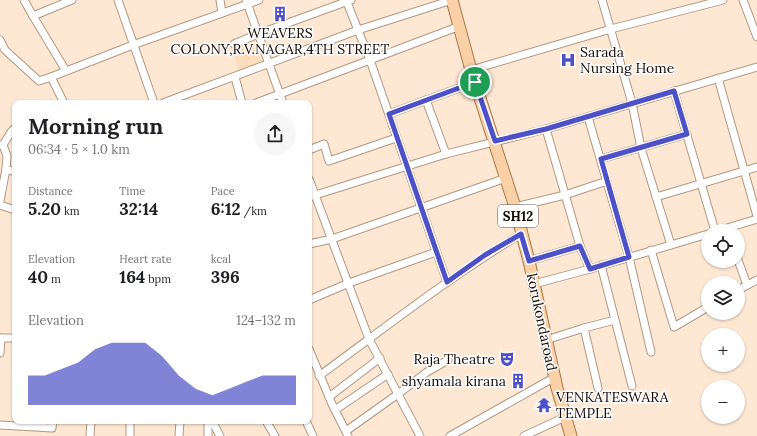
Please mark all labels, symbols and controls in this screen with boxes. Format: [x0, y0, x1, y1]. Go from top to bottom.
building icon: WEAVERS COLONY,R.V.NAGAR,4TH STREET [271, 5, 289, 23]
place label: WEAVERS COLONY,R.V.NAGAR,4TH STREET [171, 24, 389, 58]
place label: Sarada Nursing Home [580, 43, 675, 77]
hospital icon: Sarada Nursing Home [559, 51, 577, 69]
pin [458, 65, 492, 99]
icon: arrive [464, 71, 486, 93]
text: Morning run [28, 112, 163, 140]
button: share [254, 113, 296, 155]
text: 06:34 · 5 × 1.0 km [28, 141, 130, 158]
text: Distance [28, 184, 73, 198]
text: Time [119, 184, 145, 198]
text: Pace [211, 184, 235, 198]
text: 5.20 [28, 198, 61, 220]
text: 32:14 [119, 198, 158, 220]
text: 6:12 [211, 198, 241, 220]
text: km [61, 204, 80, 218]
text: /km [241, 204, 267, 218]
road number: SH12 [498, 205, 538, 227]
map controls [701, 224, 745, 424]
button: locate [701, 224, 745, 268]
text: Elevation [28, 252, 75, 266]
text: Heart rate [119, 252, 172, 266]
text: kcal [211, 252, 231, 266]
text: 40 [28, 266, 48, 288]
text: 164 [119, 266, 145, 288]
text: 396 [211, 266, 240, 288]
street label: korukondaroad [523, 271, 561, 373]
text: m [48, 272, 61, 286]
text: bpm [145, 272, 171, 286]
button: layers [701, 276, 745, 320]
text: Elevation [28, 312, 84, 329]
text: 124–132 m [236, 312, 296, 329]
button: + [701, 328, 745, 372]
place label: Raja Theatre [413, 350, 495, 368]
theatre icon: Raja Theatre [498, 350, 516, 368]
place label: shyamala kirana [402, 372, 506, 390]
building icon: shyamala kirana [509, 372, 527, 390]
button: − [701, 380, 745, 424]
place label: VENKATESWARA TEMPLE [555, 388, 669, 422]
temple icon: VENKATESWARA TEMPLE [535, 396, 553, 414]

